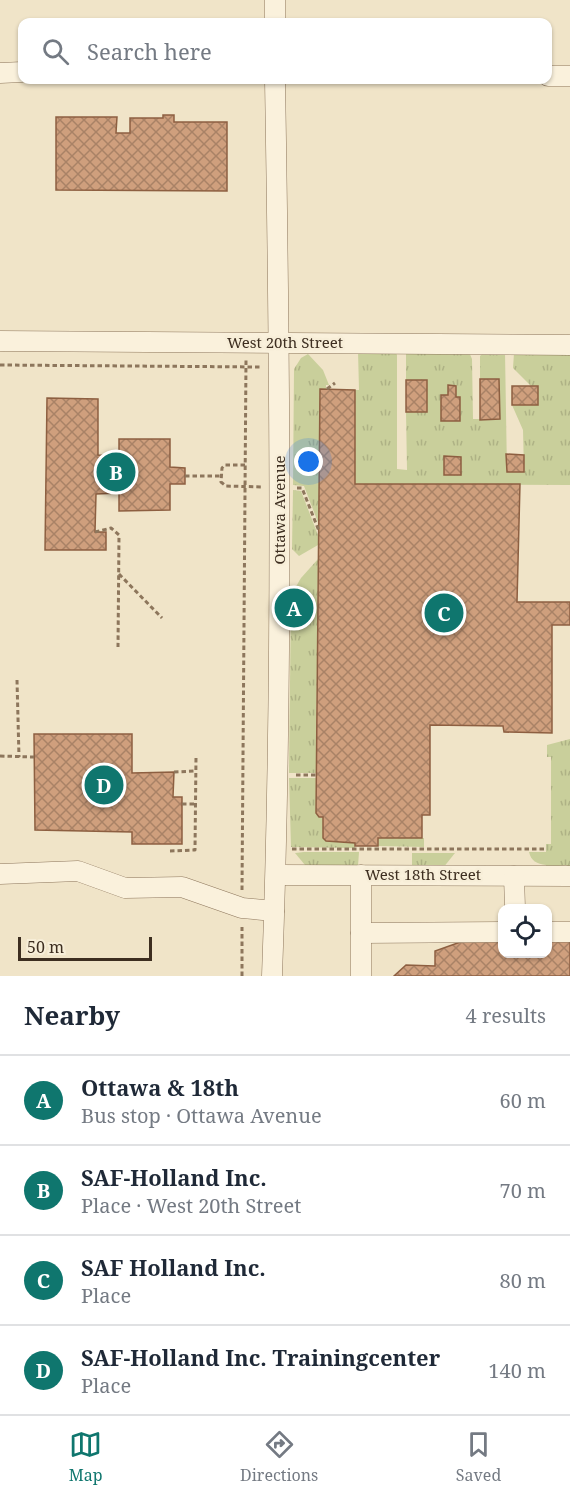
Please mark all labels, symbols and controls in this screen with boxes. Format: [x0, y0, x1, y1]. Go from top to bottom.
search box [18, 18, 552, 84]
icon: search [39, 35, 72, 68]
text: Search here [87, 36, 212, 66]
street label: West 20th Street [227, 332, 343, 352]
your location [294, 447, 323, 476]
pin: B [96, 450, 136, 494]
street label: Ottawa Avenue [269, 455, 289, 565]
pin: A [274, 586, 314, 630]
pin: C [424, 590, 464, 636]
pin: D [84, 762, 124, 808]
street label: West 18th Street [365, 864, 481, 884]
map controls [498, 904, 552, 958]
button: locate [498, 904, 552, 958]
scale bar [18, 934, 152, 962]
text: 50 m [27, 936, 64, 958]
text: Nearby [24, 997, 120, 1033]
text: 4 results [466, 1002, 546, 1029]
text: Ottawa & 18th [81, 1072, 239, 1102]
text: A [36, 1087, 51, 1114]
text: 60 m [500, 1087, 546, 1114]
text: Bus stop · Ottawa Avenue [81, 1102, 322, 1129]
text: SAF-Holland Inc. [81, 1162, 267, 1192]
text: B [37, 1177, 50, 1204]
text: 70 m [500, 1177, 546, 1204]
text: Place · West 20th Street [81, 1192, 301, 1219]
text: SAF Holland Inc. [81, 1252, 266, 1282]
text: C [37, 1267, 50, 1294]
text: 80 m [500, 1267, 546, 1294]
text: Place [81, 1282, 131, 1309]
text: SAF-Holland Inc. Trainingcenter [81, 1342, 440, 1372]
text: D [36, 1357, 51, 1384]
text: 140 m [488, 1357, 546, 1384]
text: Place [81, 1372, 131, 1399]
tab: Map [69, 1428, 103, 1486]
tab: Directions [240, 1428, 318, 1486]
tab: Saved [456, 1428, 501, 1486]

